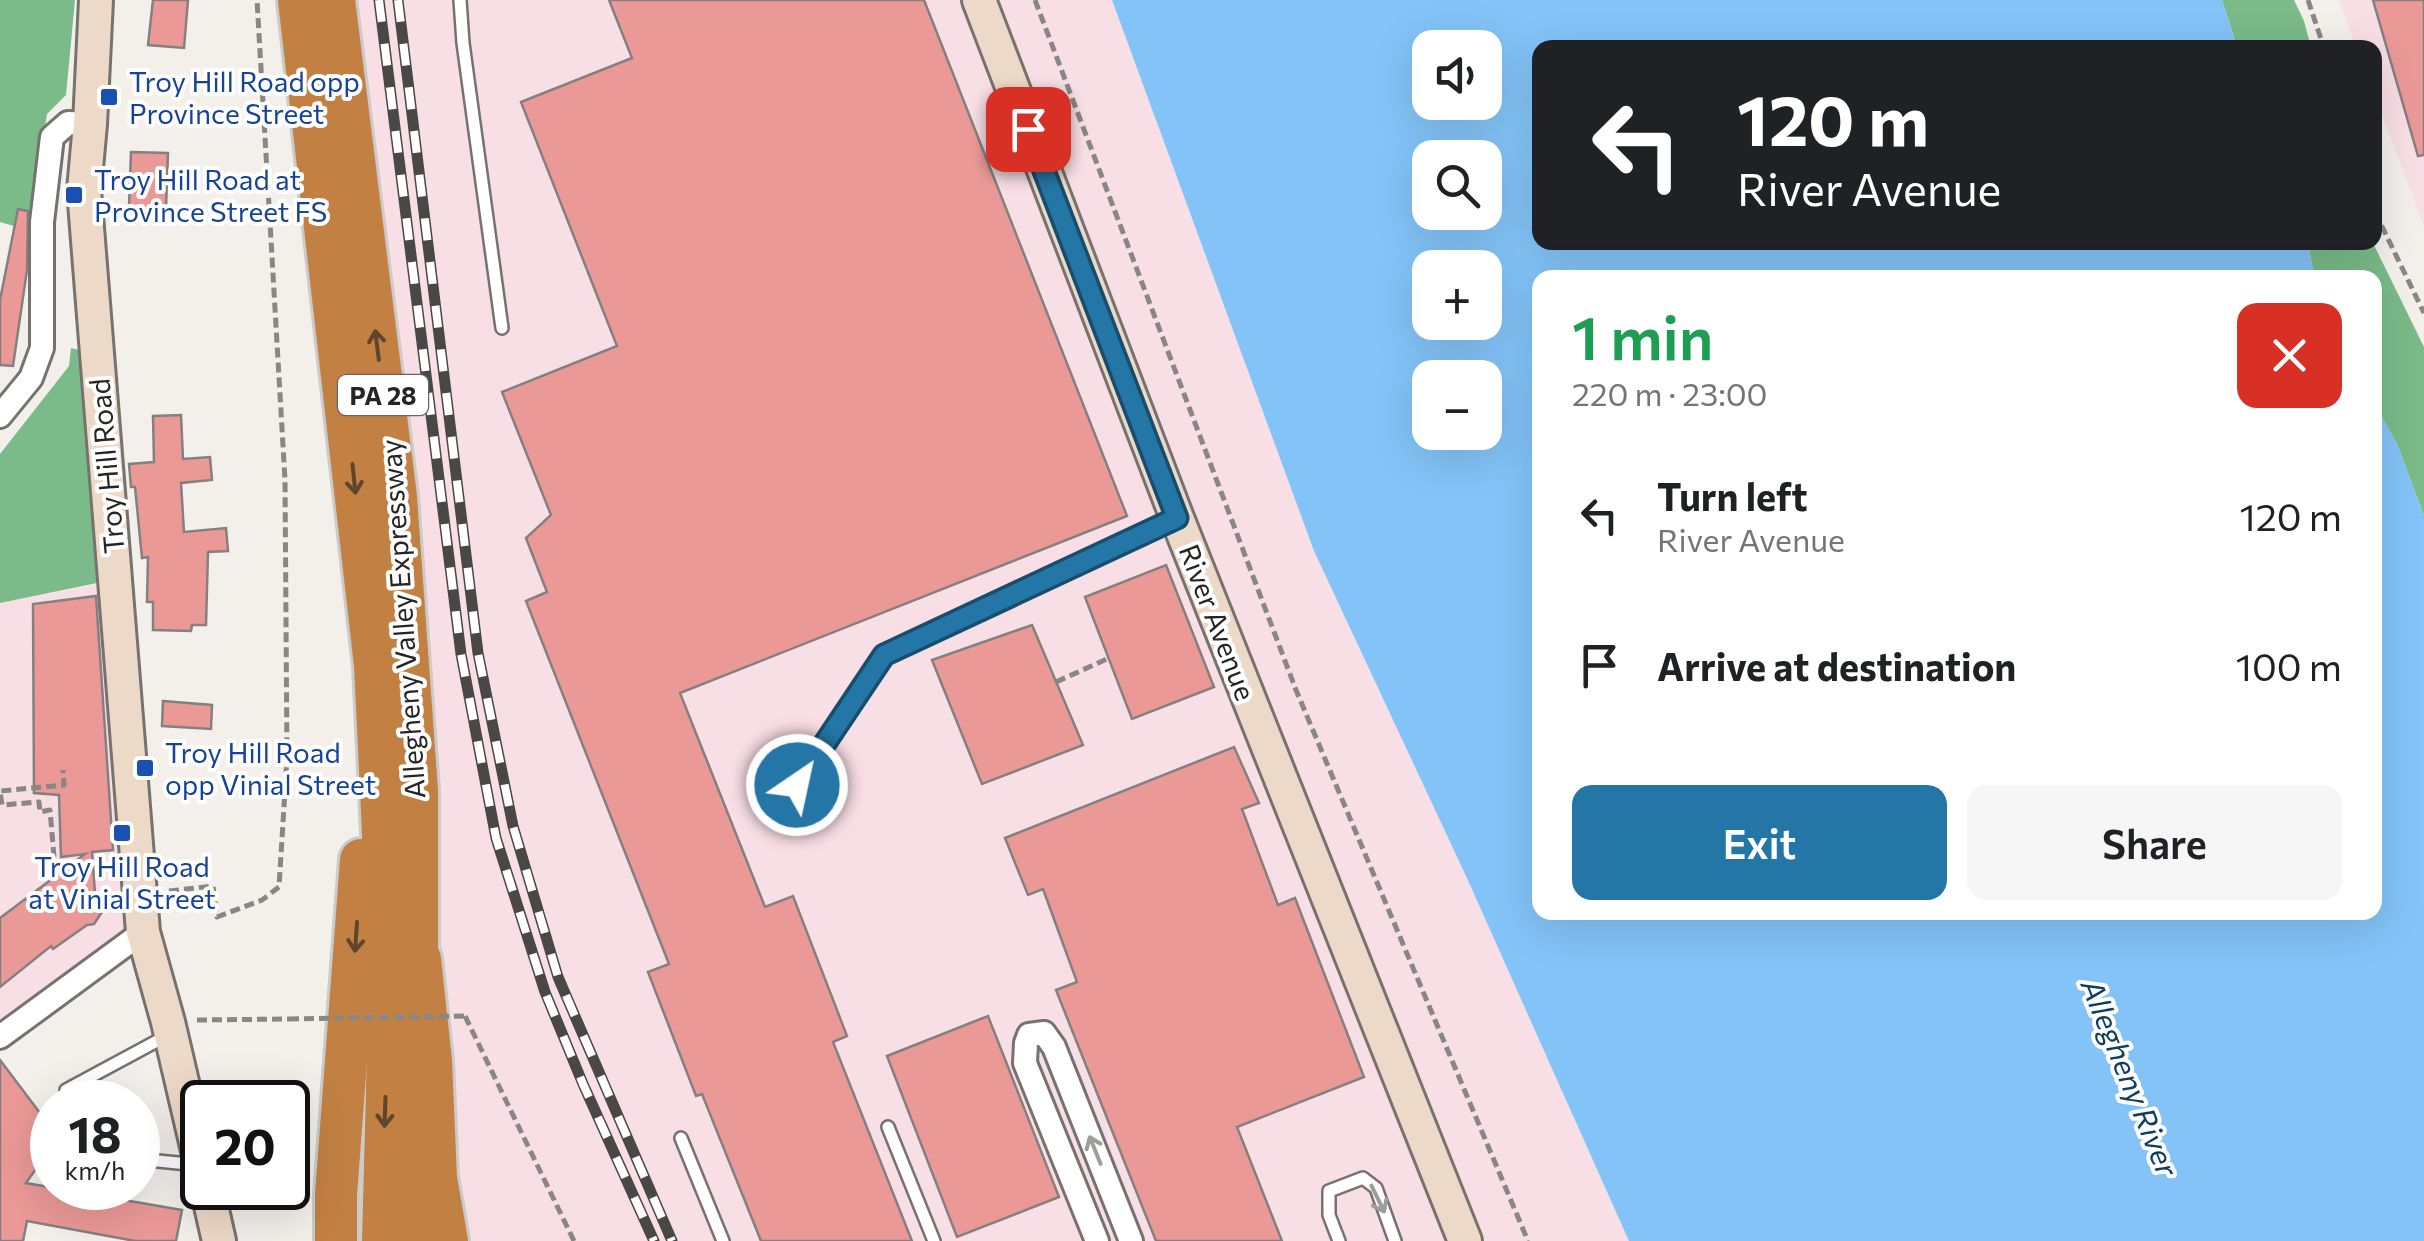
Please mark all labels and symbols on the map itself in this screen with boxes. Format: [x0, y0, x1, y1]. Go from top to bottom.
place label: Troy Hill Road opp Province Street [129, 64, 360, 130]
marker: Troy Hill Road opp Province Street [98, 86, 120, 108]
pin [986, 87, 1071, 172]
place label: Troy Hill Road at Province Street FS [94, 162, 327, 228]
marker: Troy Hill Road at Province Street FS [63, 184, 85, 206]
one-way arrow [367, 330, 386, 362]
road number: PA 28 [338, 375, 428, 415]
street label: Troy Hill Road [81, 377, 131, 555]
street label: Allegheny Valley Expressway [372, 438, 432, 800]
one-way arrow [345, 463, 364, 495]
street label: River Avenue [1173, 539, 1263, 705]
position arrow [745, 733, 849, 837]
place label: Troy Hill Road opp Vinial Street [165, 735, 376, 801]
marker: Troy Hill Road opp Vinial Street [134, 757, 156, 779]
marker: Troy Hill Road at Vinial Street [111, 822, 133, 844]
place label: Troy Hill Road at Vinial Street [28, 849, 216, 915]
one-way arrow [346, 920, 365, 952]
water label: Allegheny River [2074, 972, 2188, 1182]
speed limit sign: 20 [180, 1080, 310, 1210]
one-way arrow [376, 1095, 395, 1127]
one-way arrow [1085, 1136, 1103, 1166]
one-way arrow [1369, 1184, 1388, 1214]

